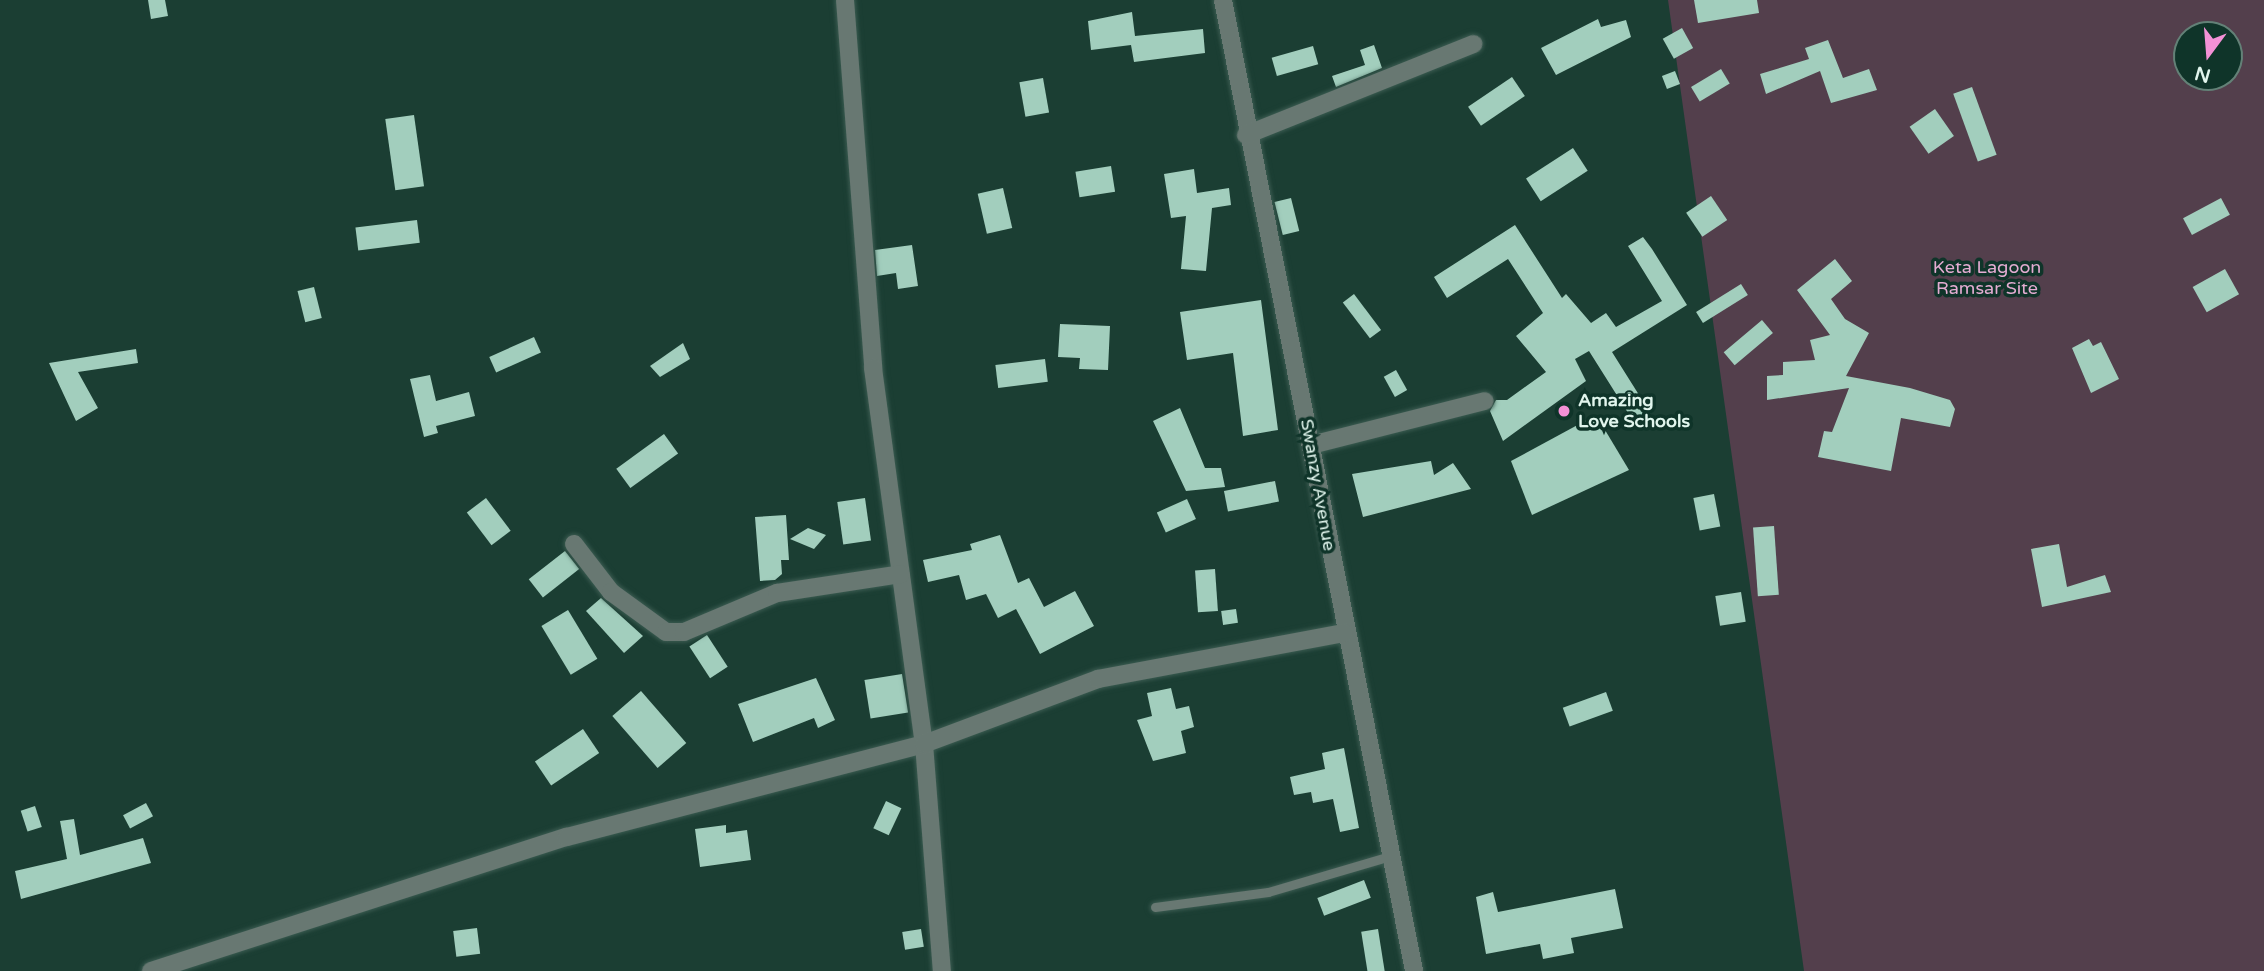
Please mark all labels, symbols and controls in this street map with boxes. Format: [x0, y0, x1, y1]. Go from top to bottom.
north arrow [2173, 21, 2243, 91]
text: N [2192, 62, 2213, 87]
park label: Keta Lagoon Ramsar Site [1933, 257, 2041, 300]
place label: Amazing Love Schools [1578, 390, 1690, 432]
marker: Amazing Love Schools [1556, 403, 1572, 419]
street label: Swanzy Avenue [1296, 417, 1340, 553]

